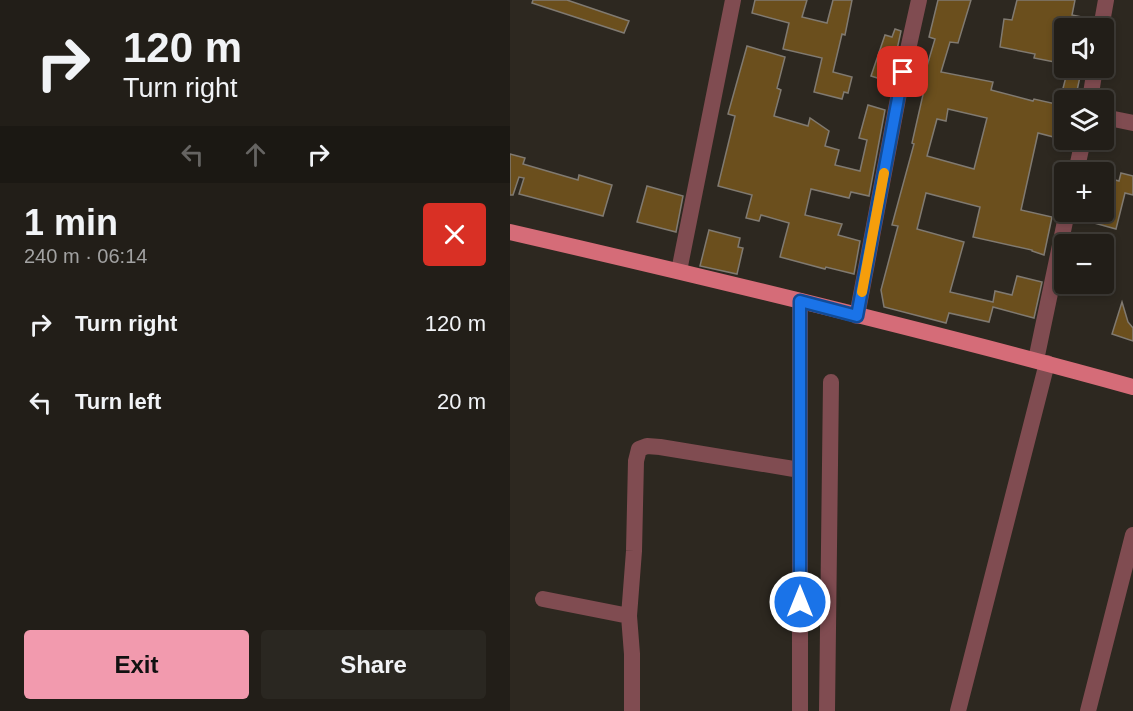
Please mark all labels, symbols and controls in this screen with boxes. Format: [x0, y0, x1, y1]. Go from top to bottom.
map controls [1054, 18, 1114, 294]
button: sound [1054, 18, 1114, 78]
icon: right [24, 24, 102, 102]
text: 120 m [123, 24, 242, 71]
pin [877, 46, 928, 97]
icon: arrive [886, 55, 919, 88]
text: Turn right [123, 73, 238, 103]
button: layers [1054, 90, 1114, 150]
icon: left [176, 138, 209, 171]
icon: ahead [239, 138, 272, 171]
icon: right [302, 138, 335, 171]
button: + [1054, 162, 1114, 222]
text: 1 min [24, 202, 118, 243]
button: close [423, 203, 486, 266]
button: − [1054, 234, 1114, 294]
text: 240 m · 06:14 [24, 245, 147, 267]
icon: right [24, 308, 57, 341]
text: Turn right [75, 311, 177, 336]
text: 120 m [425, 311, 486, 336]
icon: left [24, 386, 57, 419]
text: Turn left [75, 389, 161, 414]
text: 20 m [437, 389, 486, 414]
position arrow [768, 570, 832, 634]
button: Exit [24, 630, 249, 699]
button: Share [261, 630, 486, 699]

